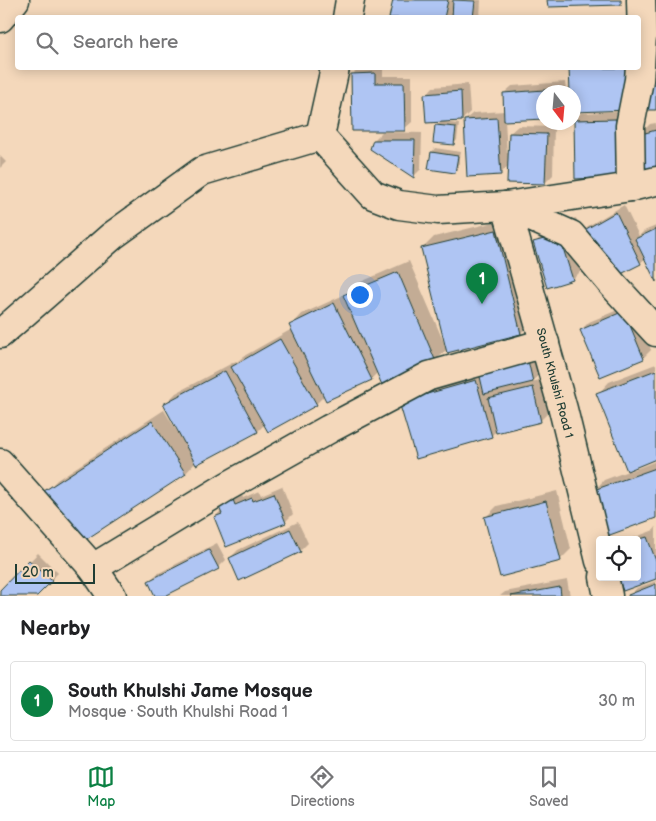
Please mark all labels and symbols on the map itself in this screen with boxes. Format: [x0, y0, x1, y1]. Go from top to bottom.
north arrow [536, 85, 581, 130]
pin: 1 [466, 263, 498, 304]
your location [347, 282, 373, 308]
street label: South Khulshi Road 1 [533, 326, 576, 440]
scale bar [15, 561, 95, 584]

